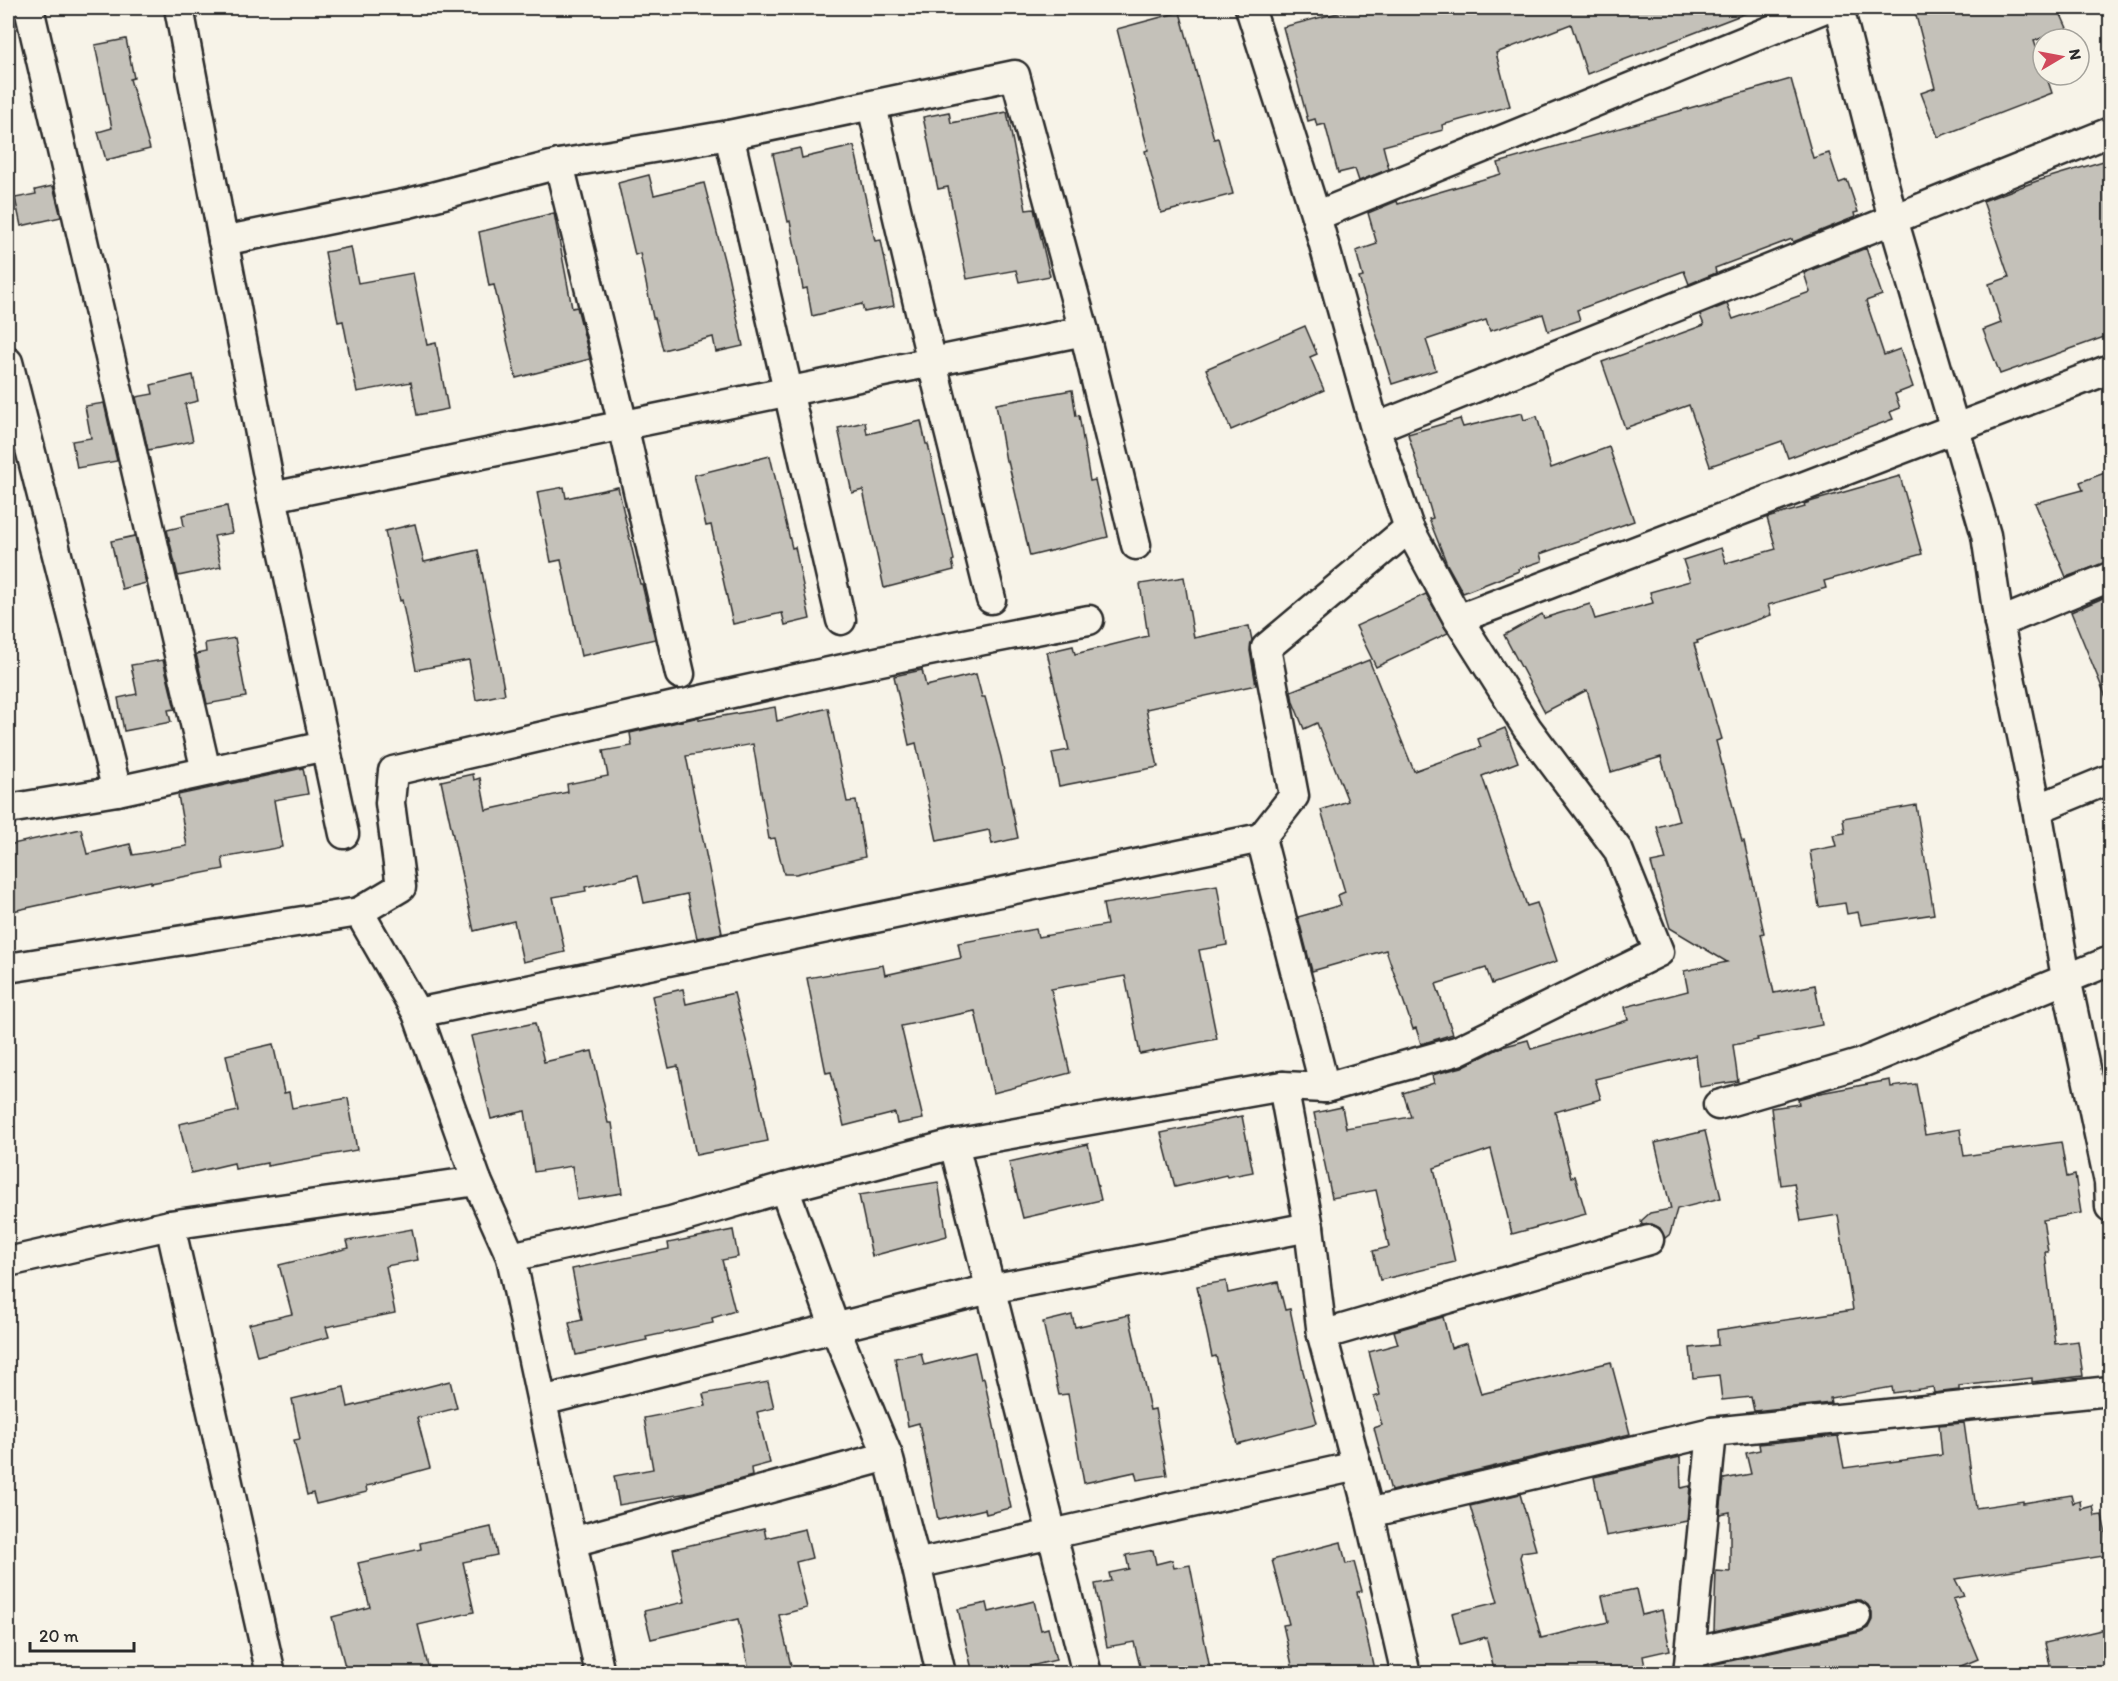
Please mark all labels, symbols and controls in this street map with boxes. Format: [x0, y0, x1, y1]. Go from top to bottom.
north arrow [2031, 27, 2091, 87]
text: N [2065, 48, 2086, 61]
scale bar [30, 1615, 134, 1653]
text: 20 m [39, 1625, 79, 1647]

